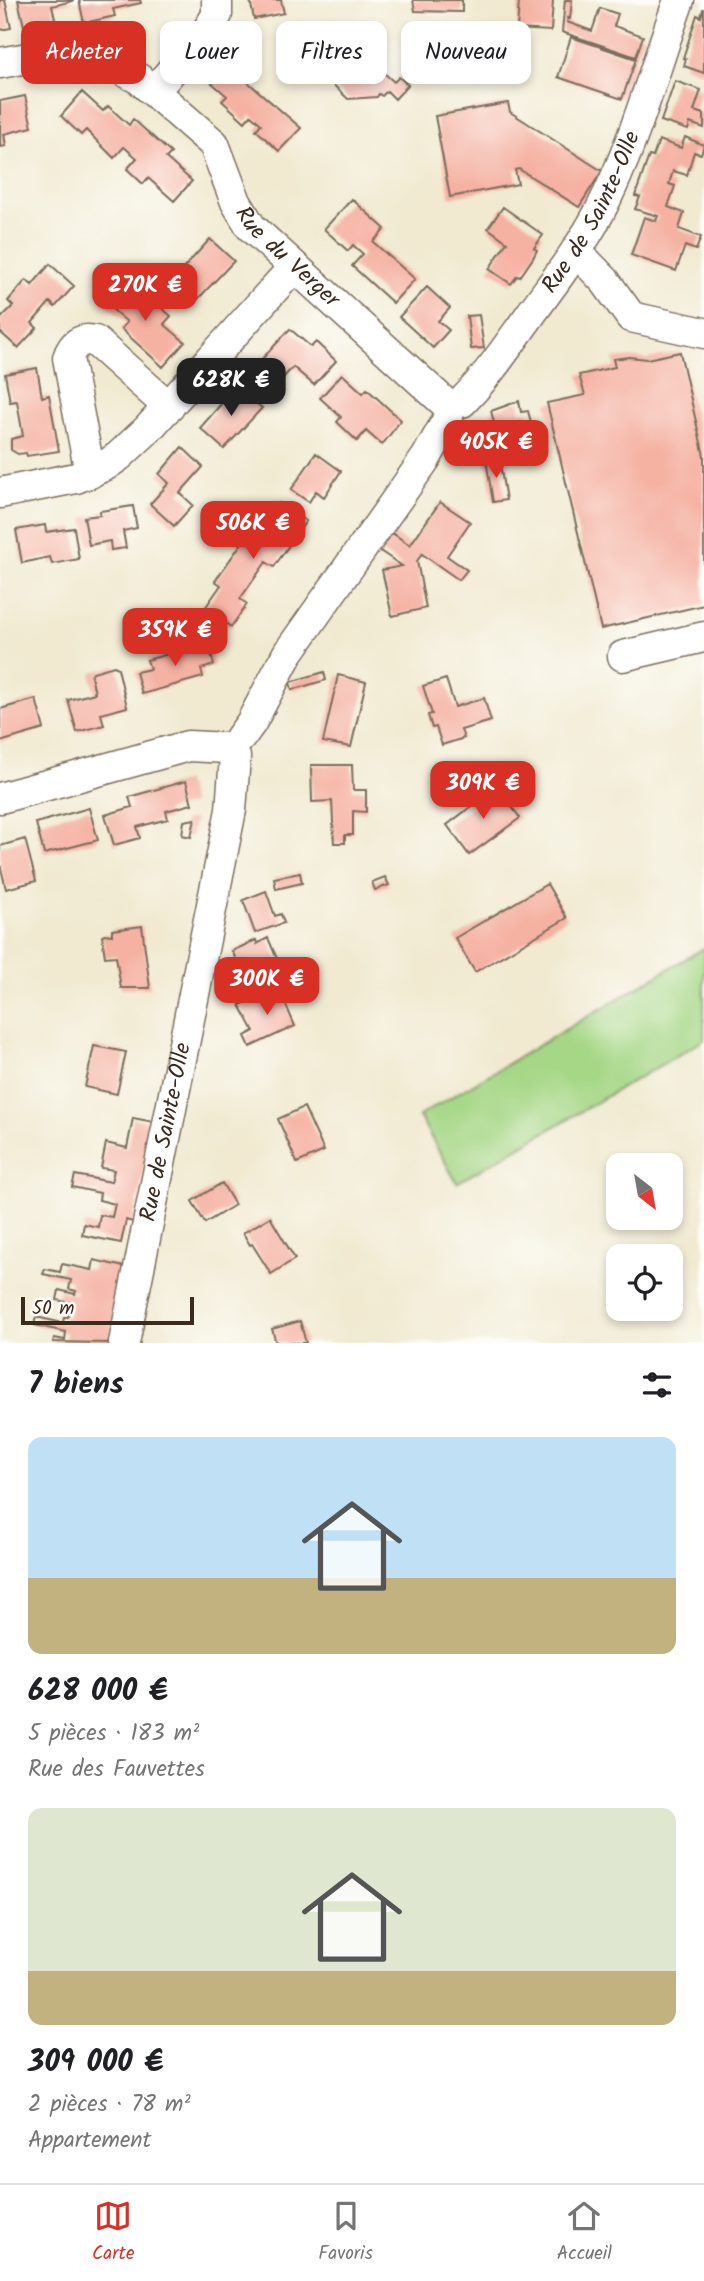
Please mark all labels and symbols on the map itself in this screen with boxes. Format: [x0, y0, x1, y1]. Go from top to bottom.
street label: Rue de Sainte-Olle [533, 126, 651, 302]
street label: Rue du Verger [225, 200, 349, 318]
pin: 270K € [88, 264, 202, 323]
pin: 628K € [174, 358, 288, 418]
pin: 405K € [439, 420, 553, 480]
pin: 506K € [196, 502, 310, 561]
pin: 359K € [118, 608, 232, 668]
pin: 309K € [426, 762, 540, 821]
pin: 300K € [210, 958, 324, 1017]
street label: Rue de Sainte-Olle [131, 1040, 202, 1225]
north arrow [606, 1153, 682, 1230]
scale bar [21, 1294, 194, 1326]

